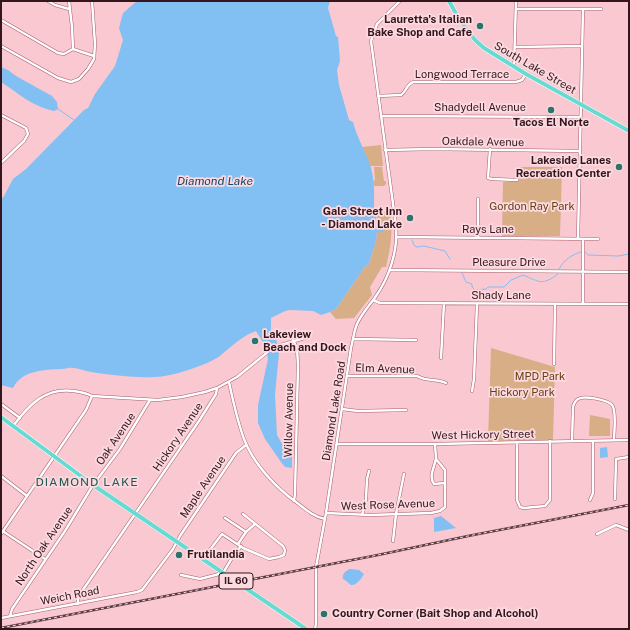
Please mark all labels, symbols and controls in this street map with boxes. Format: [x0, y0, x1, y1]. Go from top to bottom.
place label: Lauretta's Italian Bake Shop and Cafe [367, 13, 472, 39]
marker: Lauretta's Italian Bake Shop and Cafe [475, 21, 485, 31]
street label: South Lake Street [492, 39, 578, 97]
street label: Longwood Terrace [415, 68, 509, 82]
street label: Shadydell Avenue [434, 101, 526, 115]
marker: Tacos El Norte [546, 105, 556, 115]
place label: Tacos El Norte [513, 116, 589, 130]
street label: Oakdale Avenue [442, 135, 524, 149]
place label: Lakeside Lanes Recreation Center [516, 154, 611, 180]
marker: Lakeside Lanes Recreation Center [614, 162, 624, 172]
water label: Diamond Lake [177, 174, 253, 188]
park label: Gordon Ray Park [489, 200, 575, 214]
place label: Gale Street Inn - Diamond Lake [321, 205, 402, 231]
marker: Gale Street Inn - Diamond Lake [405, 213, 415, 223]
street label: Rays Lane [462, 223, 514, 237]
street label: Pleasure Drive [472, 256, 546, 270]
street label: Shady Lane [471, 289, 531, 303]
place label: Lakeview Beach and Dock [263, 328, 347, 354]
marker: Lakeview Beach and Dock [250, 336, 260, 346]
street label: Diamond Lake Road [320, 360, 348, 462]
street label: Elm Avenue [355, 361, 415, 377]
park label: MPD Park [515, 370, 565, 384]
street label: Willow Avenue [282, 383, 296, 457]
park label: Hickory Park [489, 386, 555, 400]
street label: Hickory Avenue [150, 400, 206, 474]
street label: Oak Avenue [94, 410, 138, 468]
street label: West Hickory Street [431, 428, 535, 442]
street label: Maple Avenue [177, 453, 229, 521]
district label: DIAMOND LAKE [35, 475, 139, 489]
street label: West Rose Avenue [341, 497, 435, 513]
street label: North Oak Avenue [13, 504, 75, 588]
place label: Frutilandia [187, 548, 245, 562]
marker: Frutilandia [174, 550, 184, 560]
road number: IL 60 [219, 573, 253, 589]
street label: Weich Road [39, 584, 101, 608]
place label: Country Corner (Bait Shop and Alcohol) [332, 607, 538, 621]
marker: Country Corner (Bait Shop and Alcohol) [319, 609, 329, 619]

